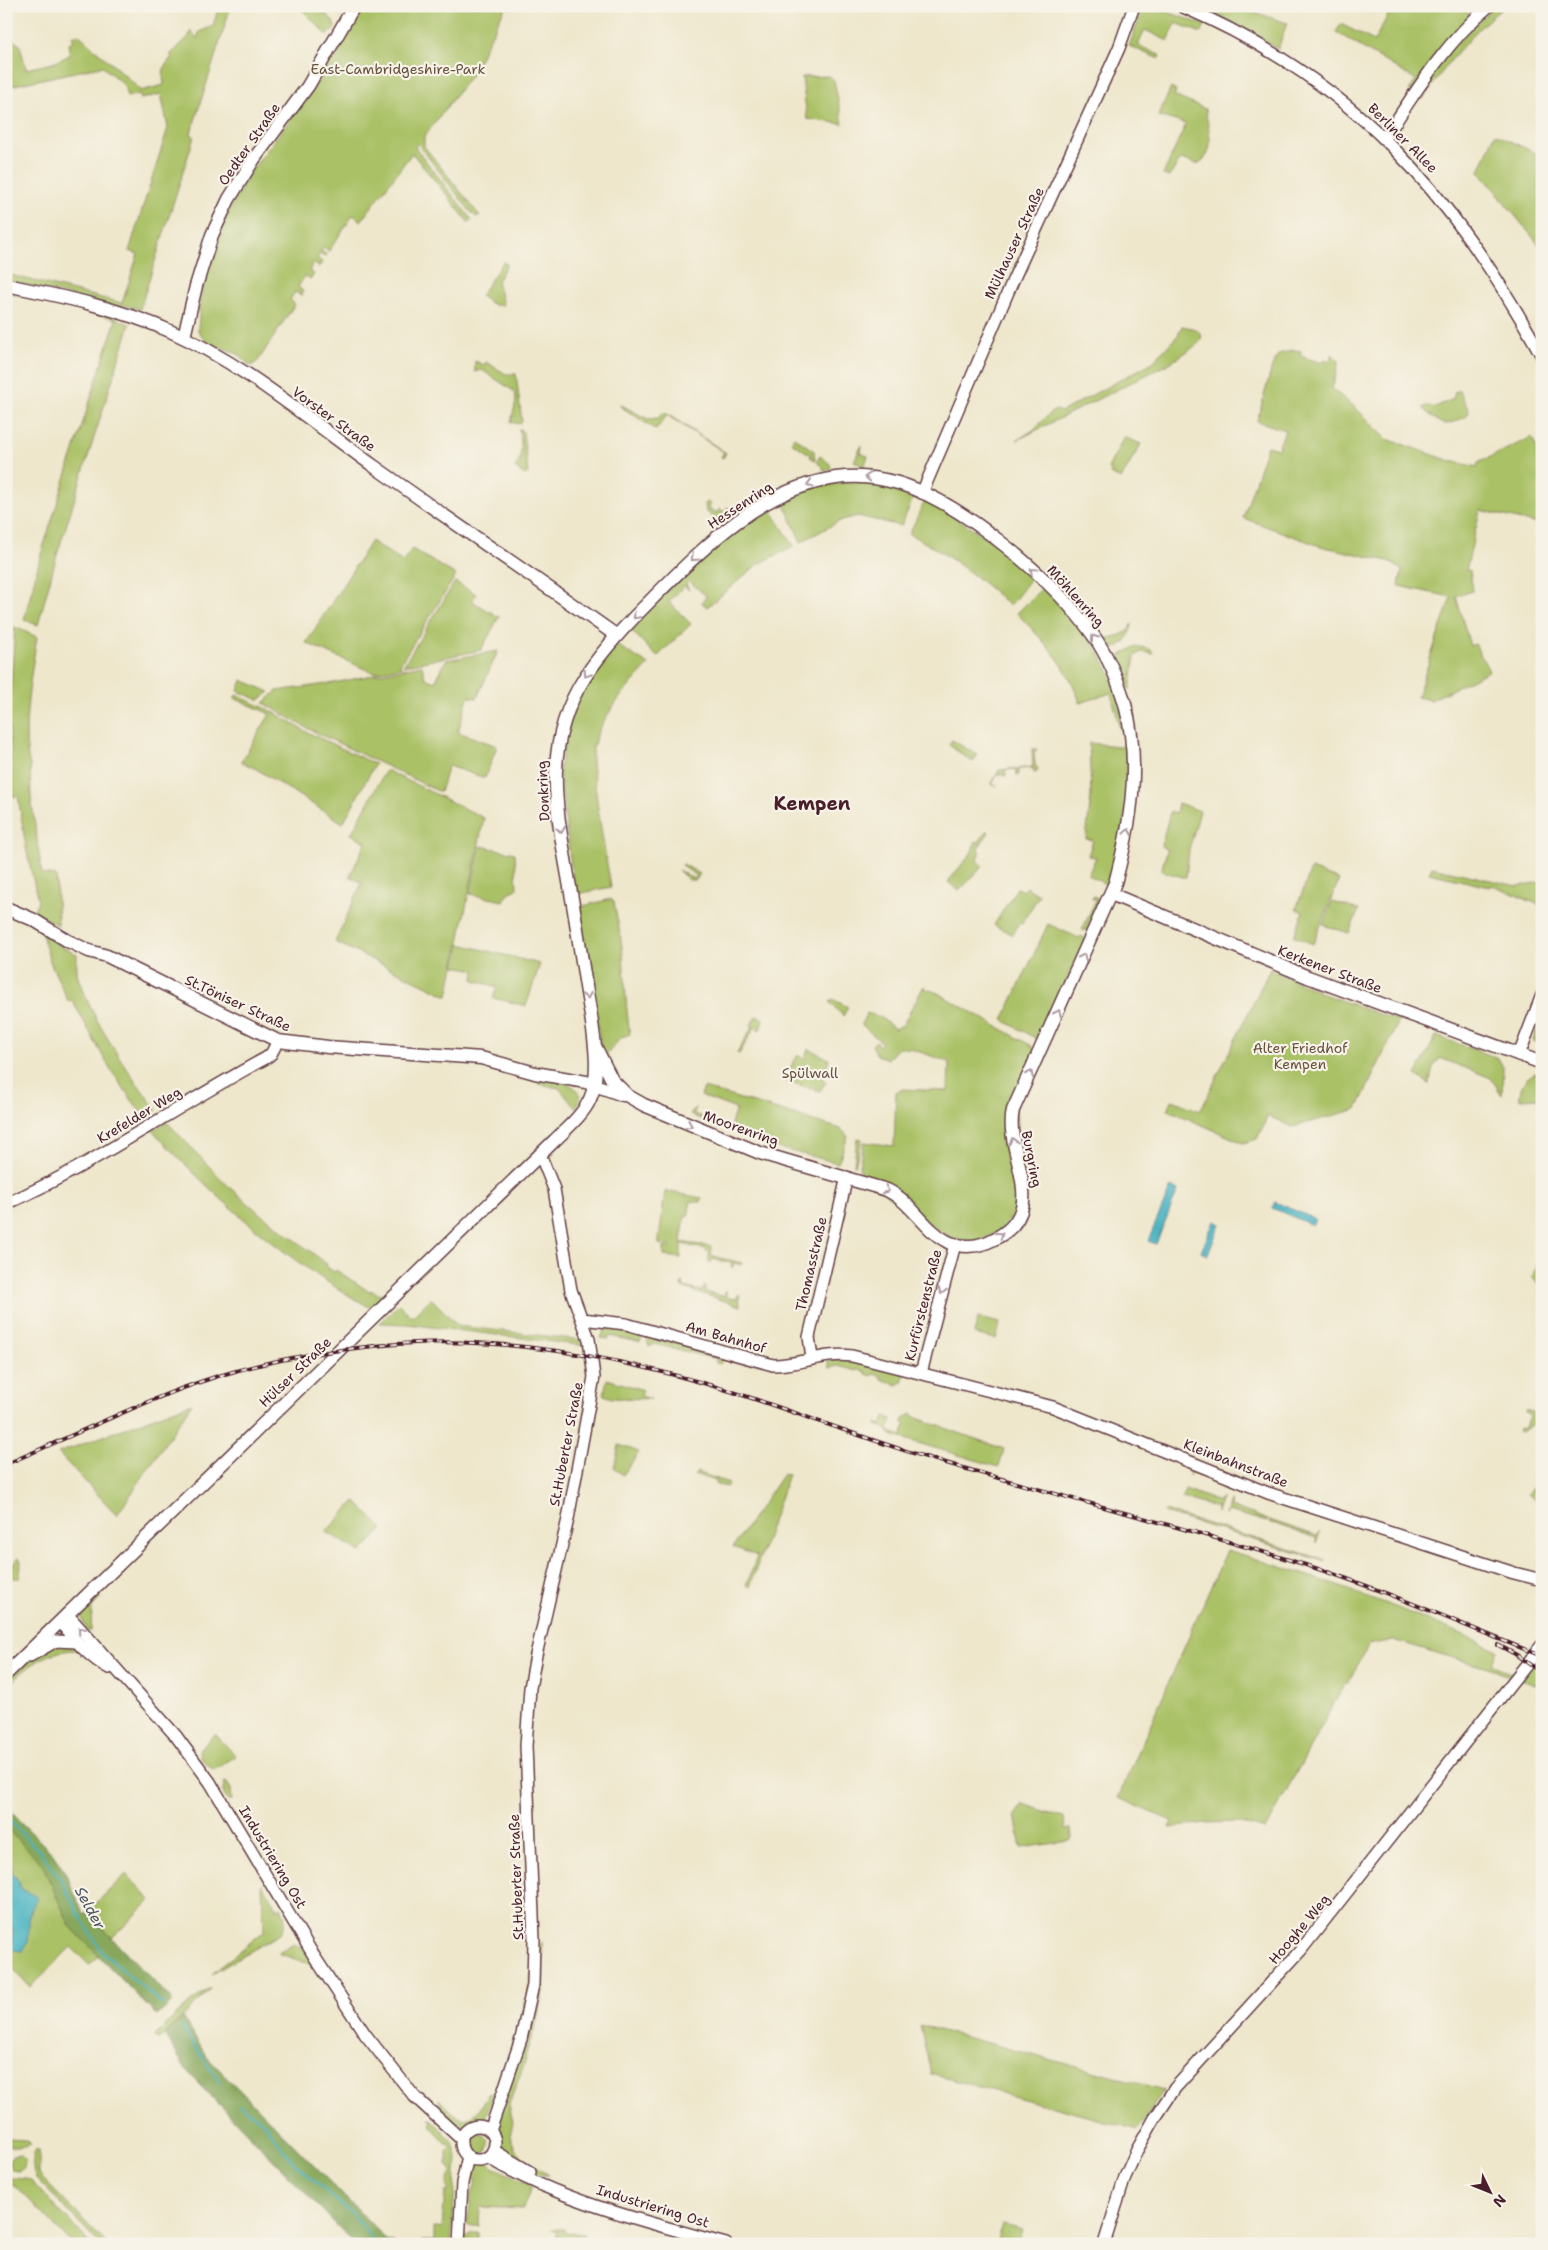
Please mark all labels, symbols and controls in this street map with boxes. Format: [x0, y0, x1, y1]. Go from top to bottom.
park label: East-Cambridgeshire-Park [310, 60, 486, 78]
street label: Oedter Straße [214, 99, 284, 189]
street label: Berliner Allee [1364, 99, 1442, 177]
street label: Mülhauser Straße [980, 184, 1048, 302]
street label: Vorster Straße [289, 383, 380, 456]
one-way arrow [864, 472, 872, 483]
street label: Hessenring [704, 477, 776, 533]
one-way arrow [806, 479, 814, 489]
one-way arrow [690, 552, 699, 561]
street label: Möhlenring [1043, 561, 1109, 631]
one-way arrow [1030, 568, 1039, 577]
one-way arrow [633, 610, 642, 619]
one-way arrow [1091, 634, 1100, 644]
one-way arrow [584, 669, 593, 678]
street label: Donkring [532, 760, 554, 822]
district label: Kempen [774, 791, 851, 816]
one-way arrow [555, 825, 565, 834]
one-way arrow [1122, 827, 1132, 836]
street label: Kerkener Straße [1275, 941, 1385, 997]
one-way arrow [1078, 953, 1088, 961]
street label: St.Töniser Straße [182, 971, 294, 1035]
one-way arrow [582, 992, 592, 1000]
one-way arrow [1052, 1009, 1063, 1018]
park label: Alter Friedhof Kempen [1253, 1039, 1348, 1073]
park label: Spülwall [782, 1064, 839, 1082]
one-way arrow [1024, 1070, 1034, 1079]
street label: Krefelder Weg [93, 1083, 185, 1147]
street label: Moorenring [701, 1106, 781, 1150]
one-way arrow [684, 1119, 693, 1129]
street label: Burgring [1018, 1129, 1046, 1189]
one-way arrow [1008, 1136, 1019, 1145]
one-way arrow [881, 1183, 890, 1194]
street label: Thomasstraße [791, 1215, 831, 1313]
one-way arrow [995, 1232, 1004, 1241]
street label: Kurfürstenstraße [900, 1247, 946, 1363]
one-way arrow [938, 1287, 948, 1295]
street label: Am Bahnhof [684, 1317, 769, 1357]
street label: Hülser Straße [255, 1333, 335, 1411]
street label: St.Huberter Straße [545, 1380, 587, 1508]
street label: Kleinbahnstraße [1181, 1435, 1291, 1491]
one-way arrow [77, 1626, 86, 1635]
street label: Industriering Ost [235, 1802, 311, 1912]
street label: St.Huberter Straße [505, 1813, 527, 1941]
water label: Selder [70, 1883, 110, 1934]
street label: Hooghe Weg [1264, 1890, 1334, 1968]
north arrow [1466, 2168, 1516, 2218]
street label: Industriering Ost [594, 2180, 712, 2232]
text: N [1489, 2191, 1510, 2211]

